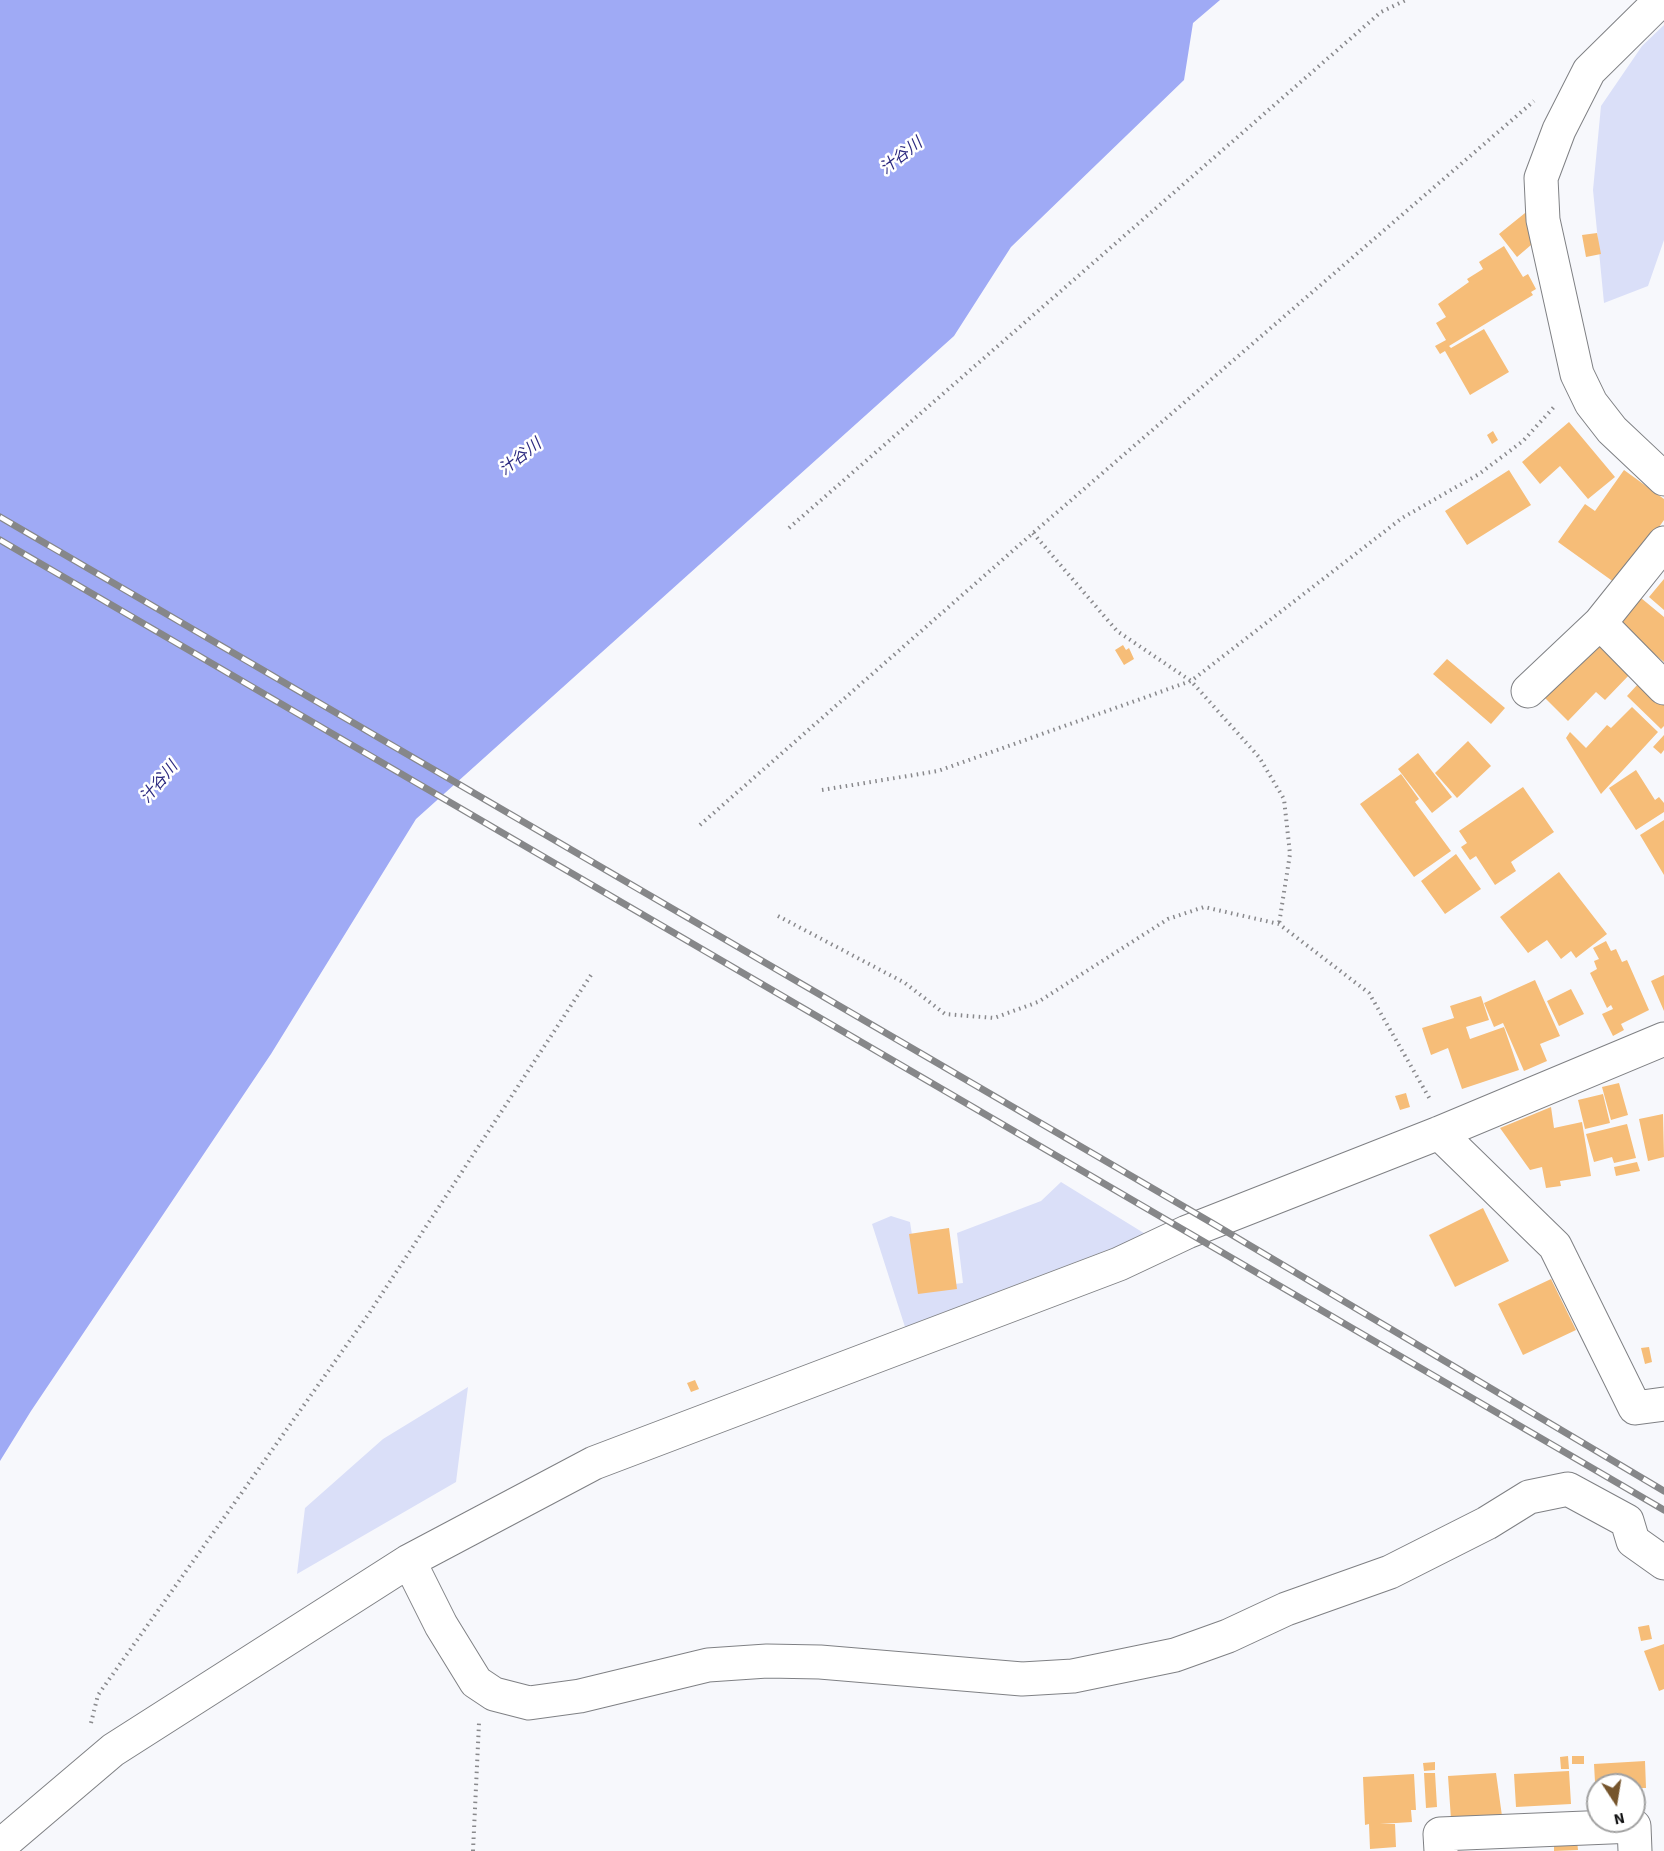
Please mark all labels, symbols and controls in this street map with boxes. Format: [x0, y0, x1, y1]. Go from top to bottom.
water label: 汁谷川 [877, 135, 927, 179]
water label: 汁谷川 [496, 436, 546, 480]
water label: 汁谷川 [137, 758, 183, 808]
north arrow [1586, 1773, 1646, 1833]
text: N [1612, 1807, 1627, 1831]

